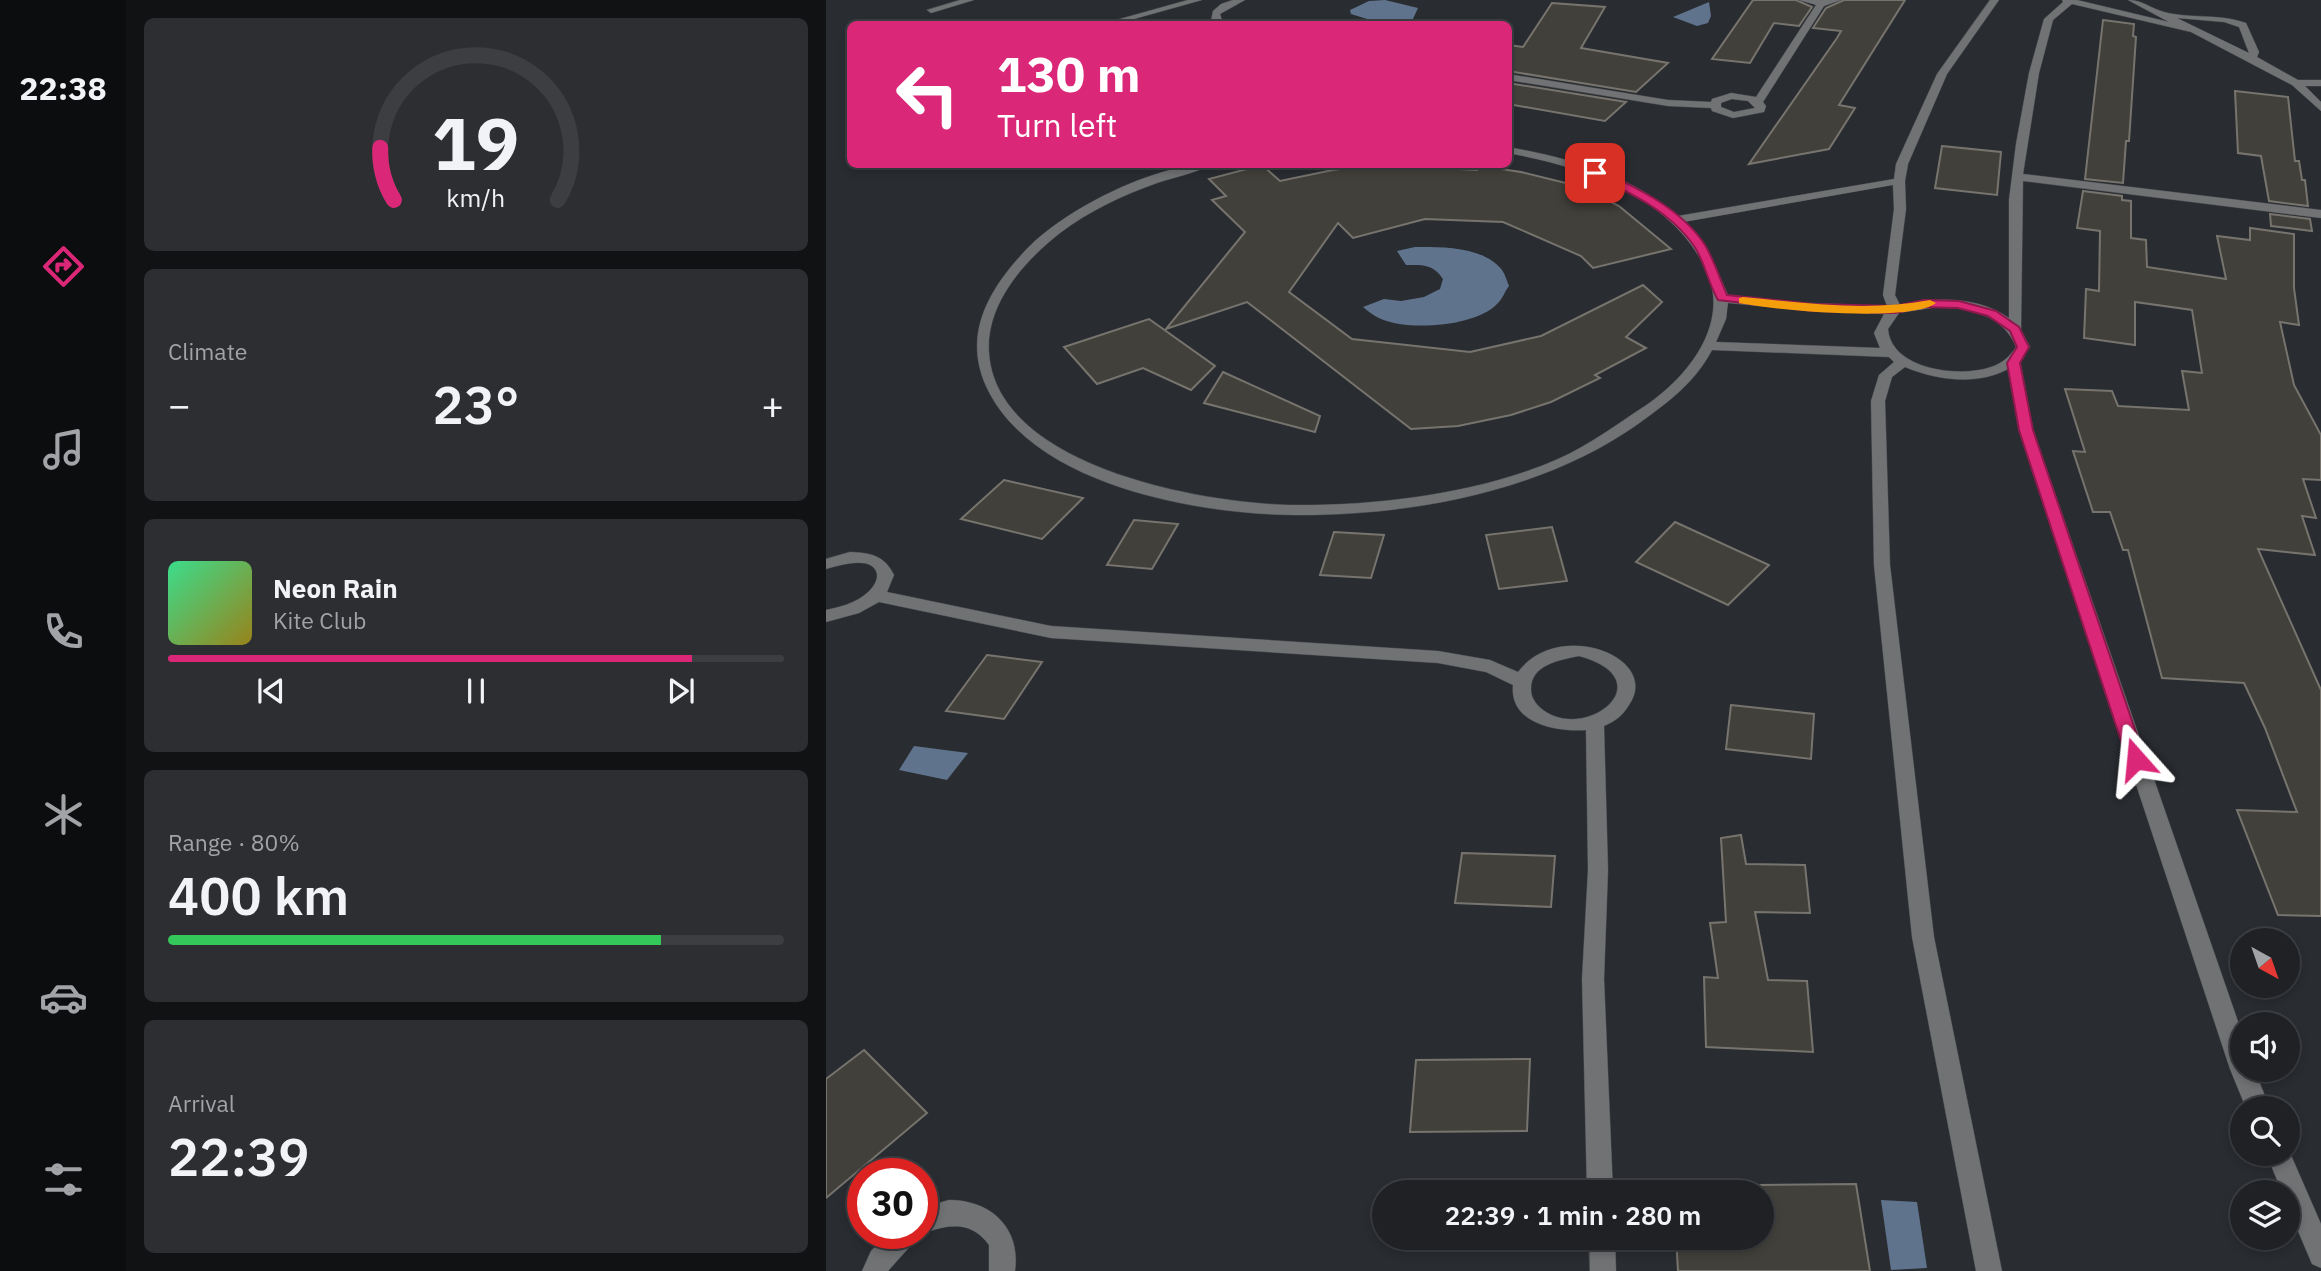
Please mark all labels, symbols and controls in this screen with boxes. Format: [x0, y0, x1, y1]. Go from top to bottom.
text: 130 m [997, 42, 1141, 105]
icon: left [882, 49, 973, 140]
text: 22:38 [19, 67, 107, 109]
text: 19 [432, 96, 520, 191]
text: Turn left [997, 104, 1117, 146]
pin [1565, 143, 1625, 203]
icon: arrive [1576, 154, 1614, 192]
text: km/h [447, 181, 505, 214]
icon: directions [39, 242, 88, 291]
text: Climate [168, 336, 247, 366]
text: 23° [433, 371, 519, 438]
text: − [168, 380, 191, 429]
text: + [761, 380, 784, 429]
icon: music [39, 425, 88, 474]
text: Neon Rain [273, 571, 398, 605]
text: Kite Club [273, 605, 366, 635]
icon: phone [39, 607, 88, 656]
icon: previous [252, 672, 290, 710]
icon: pause [457, 672, 495, 710]
icon: next [662, 672, 700, 710]
position arrow [2099, 722, 2173, 796]
icon: climate [39, 790, 88, 839]
text: Range · 80% [168, 827, 300, 857]
text: 400 km [168, 862, 349, 929]
north arrow [2230, 928, 2300, 998]
map controls [2230, 928, 2300, 1250]
icon: car [39, 973, 88, 1022]
button: sound [2230, 1012, 2300, 1082]
text: Arrival [168, 1088, 235, 1118]
button: search [2230, 1096, 2300, 1166]
text: 22:39 [168, 1123, 309, 1190]
icon: filters [39, 1155, 88, 1204]
speed limit sign: 30 [847, 1158, 938, 1249]
button: layers [2230, 1180, 2300, 1250]
text: 22:39 · 1 min · 280 m [1445, 1198, 1701, 1232]

